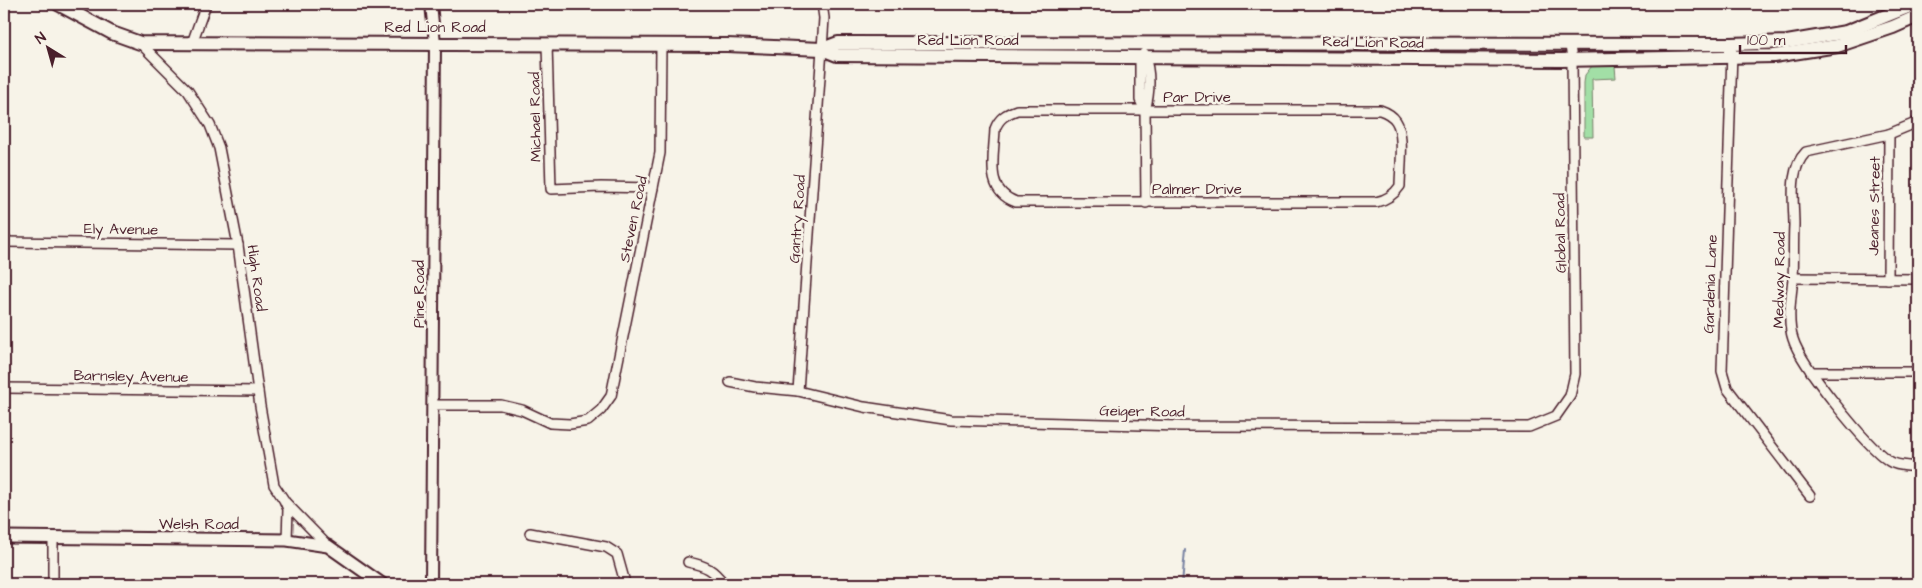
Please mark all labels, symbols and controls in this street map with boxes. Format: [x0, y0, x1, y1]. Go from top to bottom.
street label: Red Lion Road [384, 17, 486, 38]
north arrow [22, 22, 72, 72]
scale bar [1740, 22, 1846, 54]
text: N [31, 28, 50, 49]
street label: Red Lion Road [917, 30, 1019, 51]
text: 100 m [1747, 30, 1786, 51]
street label: Red Lion Road [1322, 31, 1424, 54]
street label: Michael Road [524, 71, 547, 162]
street label: Par Drive [1163, 87, 1231, 108]
street label: Jeanes Street [1863, 156, 1886, 256]
street label: Steven Road [614, 174, 653, 264]
street label: Gantry Road [784, 174, 812, 264]
street label: Palmer Drive [1152, 179, 1242, 200]
street label: Global Road [1549, 192, 1572, 273]
street label: Ely Avenue [84, 218, 158, 242]
street label: Medway Road [1768, 231, 1792, 329]
street label: Gardenia Lane [1698, 234, 1723, 334]
street label: High Road [240, 243, 272, 313]
street label: Pine Road [409, 260, 430, 328]
street label: Barnsley Avenue [73, 365, 189, 389]
street label: Geiger Road [1099, 400, 1185, 424]
street label: Welsh Road [159, 514, 239, 535]

